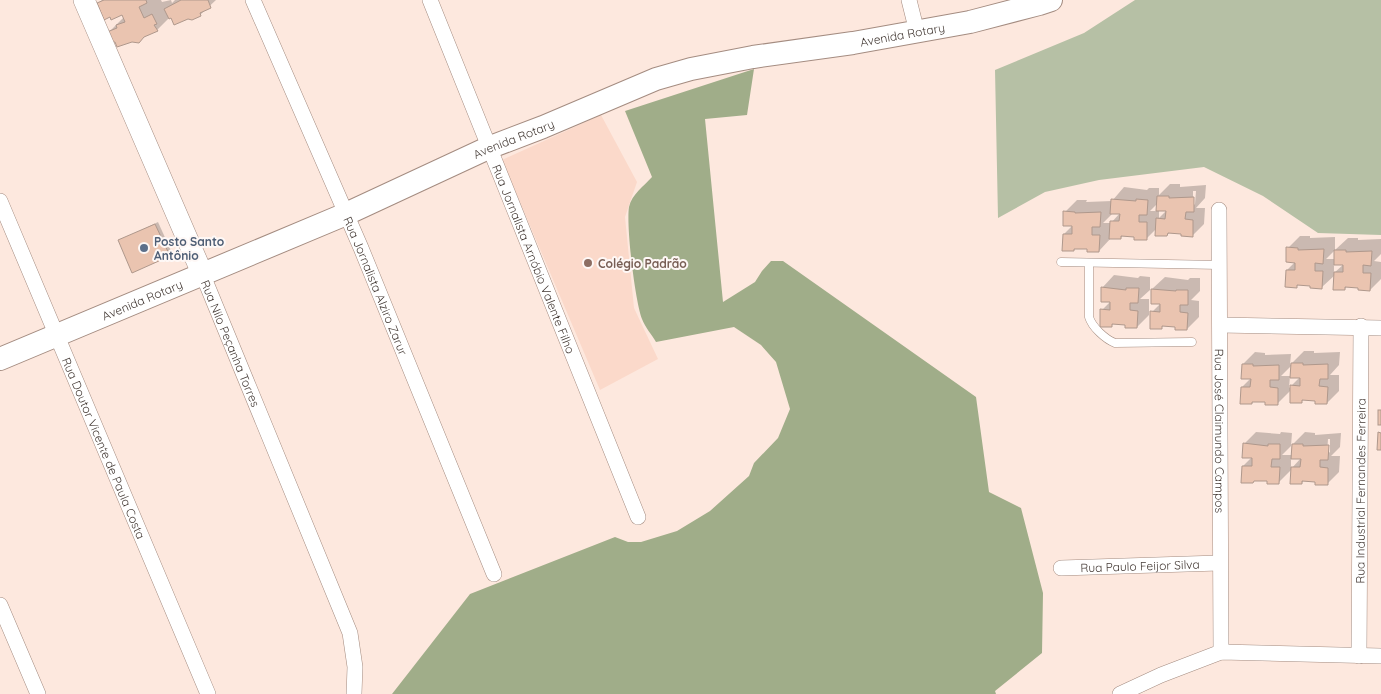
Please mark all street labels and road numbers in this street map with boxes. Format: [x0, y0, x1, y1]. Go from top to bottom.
street label: Avenida Rotary [859, 19, 946, 49]
street label: Avenida Rotary [471, 116, 556, 161]
street label: Rua Jornalista Arnóbio Valente Filho [489, 162, 579, 356]
street label: Rua Jornalista Alziro Zarur [341, 214, 411, 358]
street label: Avenida Rotary [100, 276, 185, 323]
street label: Rua Nilo Peçanha Torres [198, 278, 264, 409]
street label: Rua José Claimundo Campos [1212, 349, 1228, 514]
street label: Rua Doutor Vicente de Paula Costa [59, 355, 149, 541]
street label: Rua Industrial Fernandes Ferreira [1352, 398, 1368, 584]
street label: Rua Paulo Feijor Silva [1080, 556, 1200, 575]

